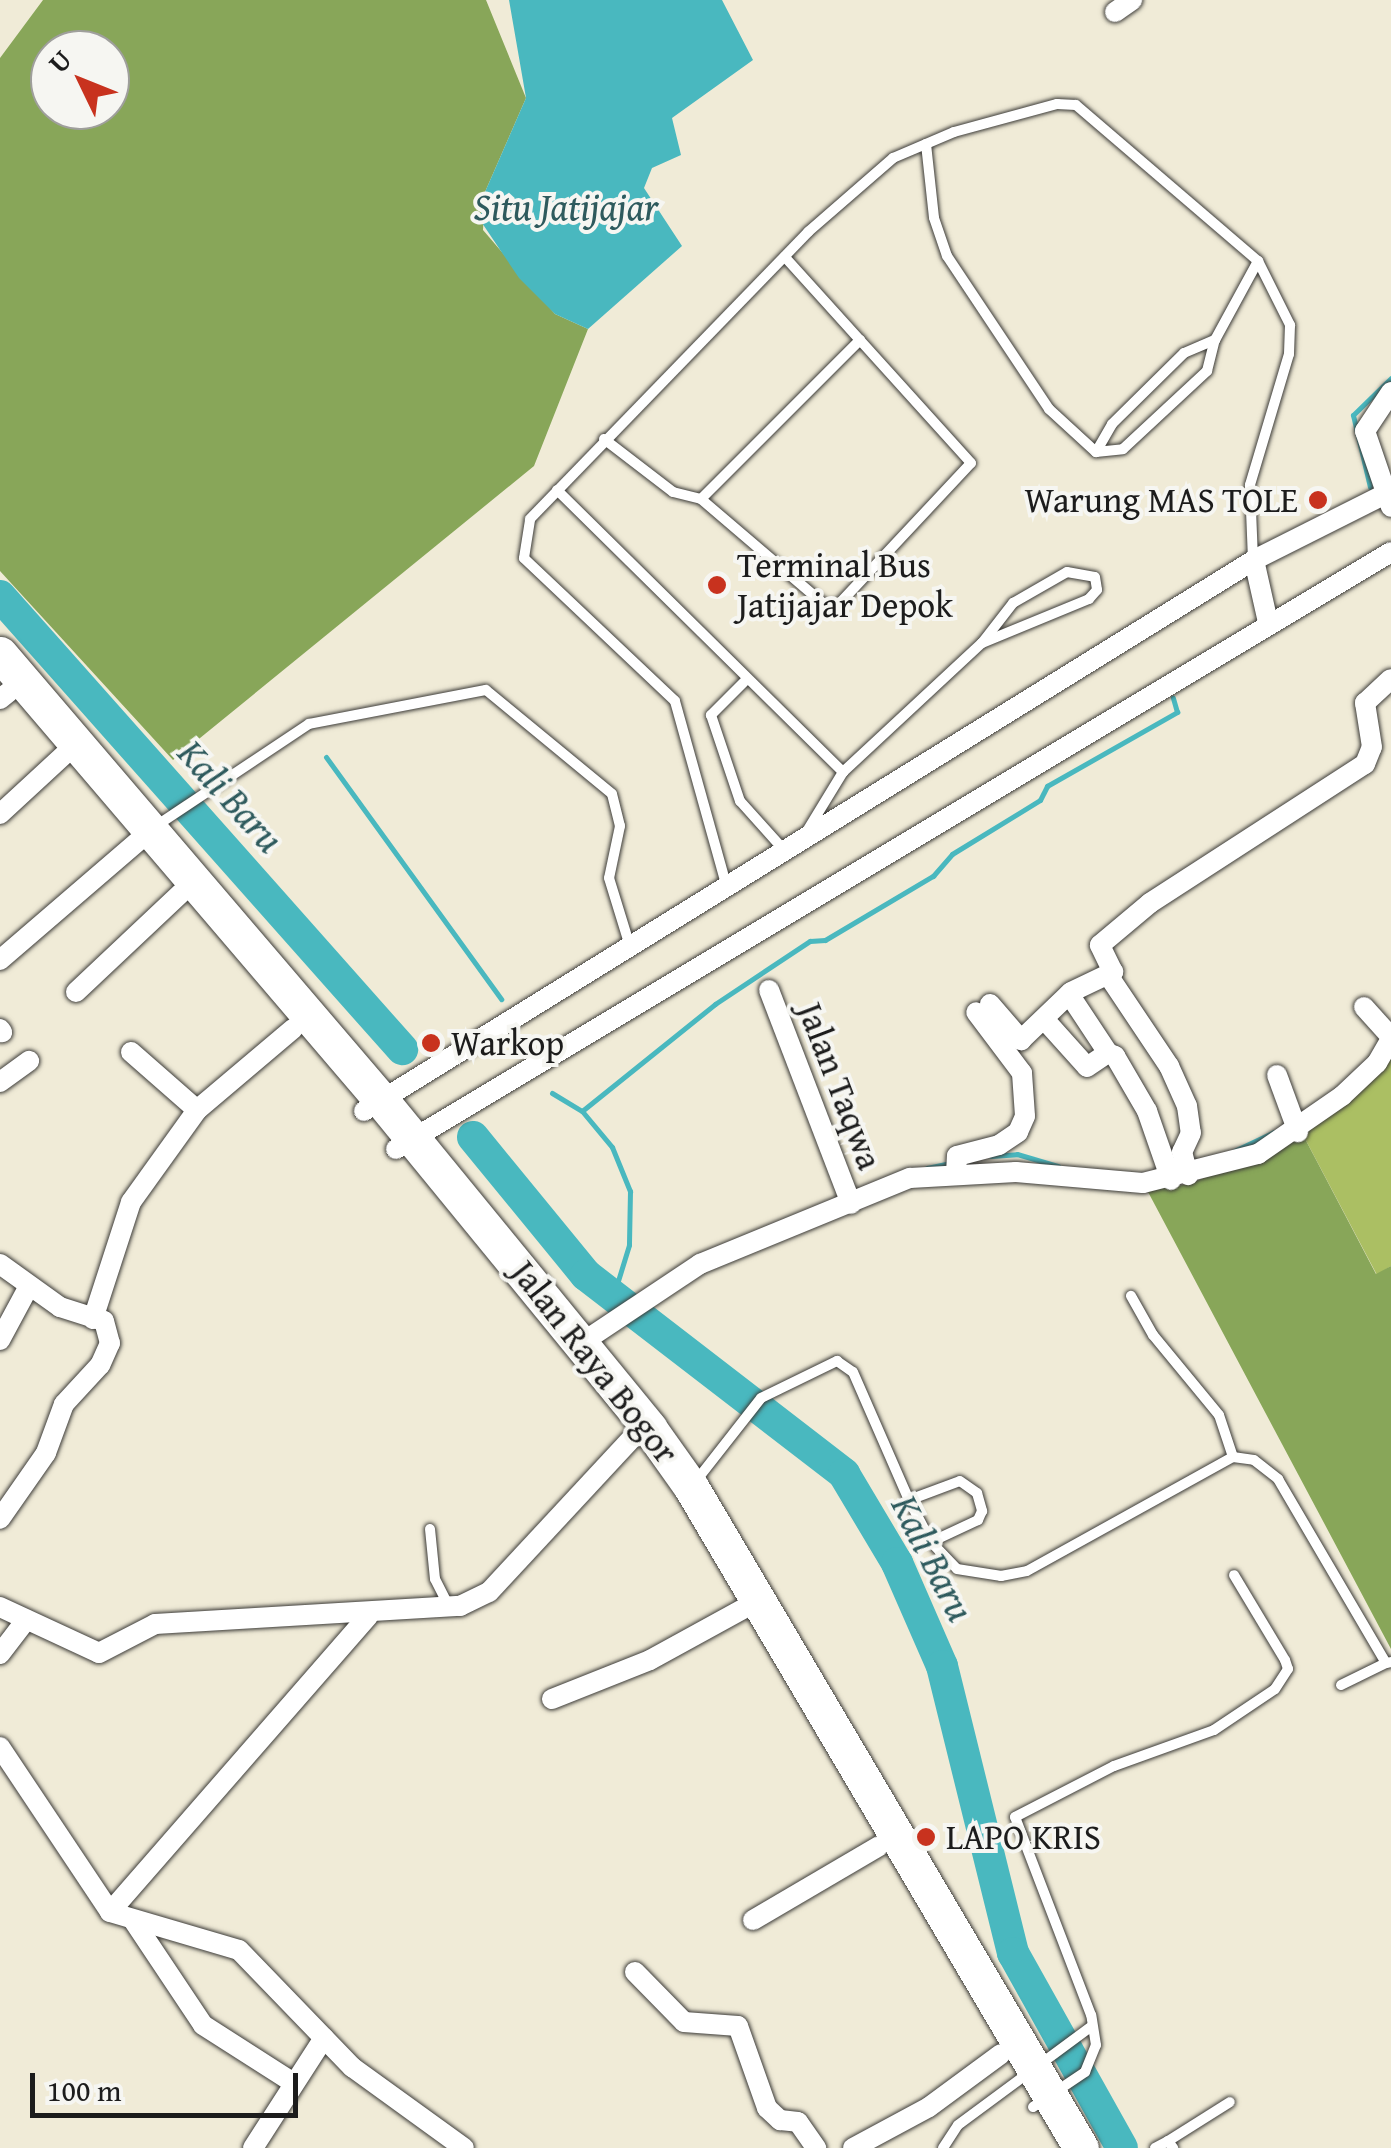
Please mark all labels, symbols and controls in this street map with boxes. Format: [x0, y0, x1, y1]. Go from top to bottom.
north arrow [30, 30, 130, 130]
text: U [38, 40, 81, 81]
water label: Situ Jatijajar [474, 184, 658, 230]
place label: Warung MAS TOLE [1025, 479, 1298, 521]
marker: Warung MAS TOLE [1307, 489, 1329, 511]
place label: Terminal Bus Jatijajar Depok [737, 544, 953, 626]
marker: Terminal Bus Jatijajar Depok [706, 574, 728, 596]
water label: Kali Baru [169, 730, 293, 862]
street label: Jalan Taqwa [789, 997, 891, 1175]
place label: Warkop [451, 1022, 564, 1064]
marker: Warkop [420, 1032, 442, 1054]
street label: Jalan Raya Bogor [503, 1252, 687, 1472]
water label: Kali Baru [882, 1487, 984, 1629]
place label: LAPO KRIS [946, 1816, 1101, 1858]
marker: LAPO KRIS [915, 1826, 937, 1848]
scale bar [35, 2053, 302, 2115]
text: 100 m [47, 2068, 121, 2112]

